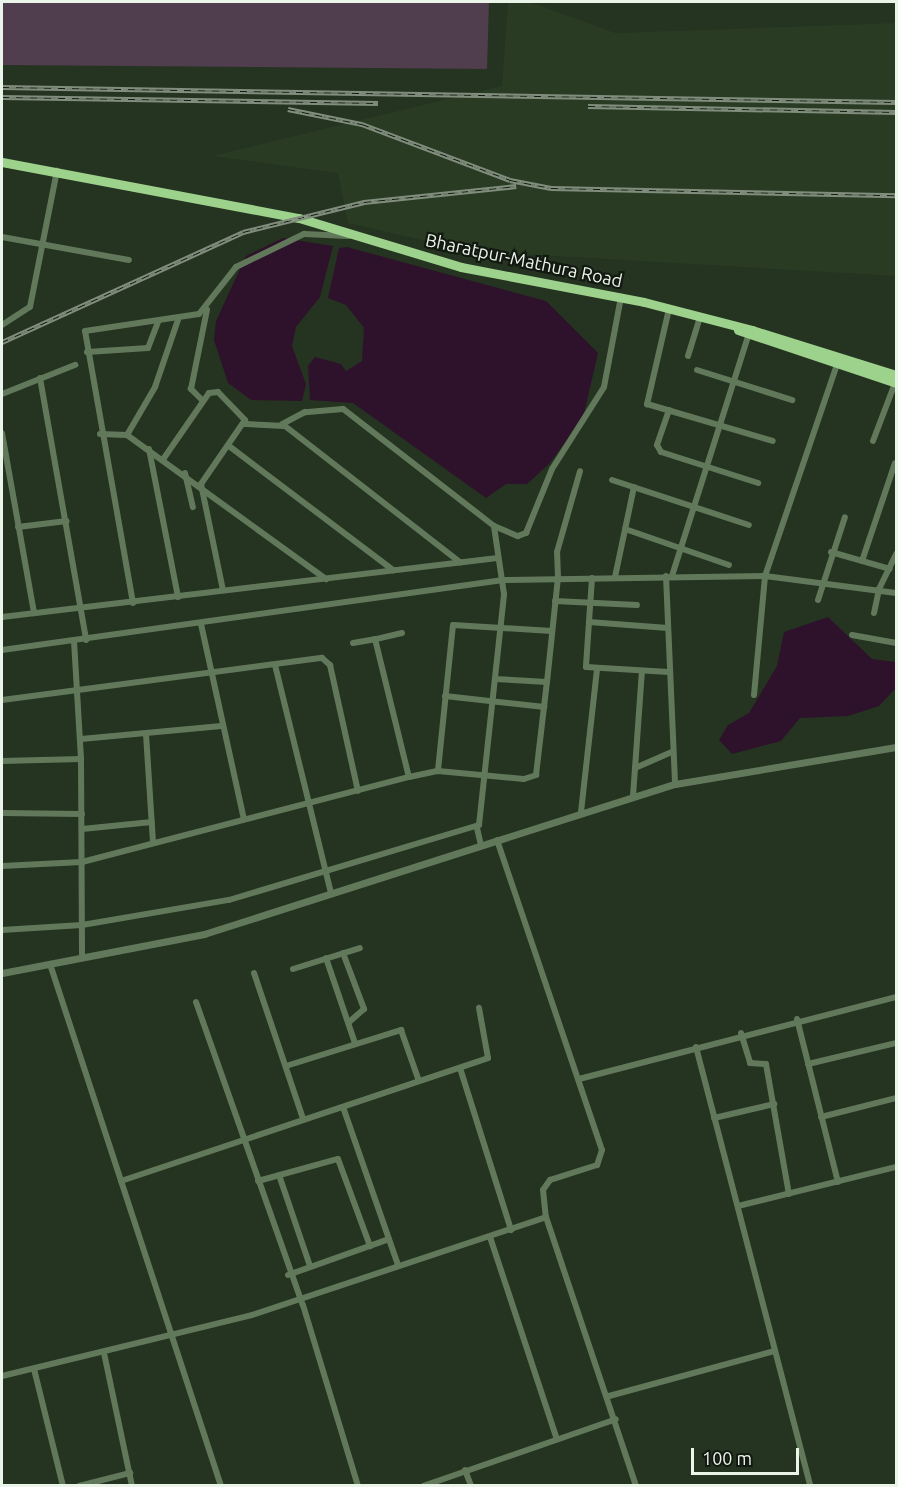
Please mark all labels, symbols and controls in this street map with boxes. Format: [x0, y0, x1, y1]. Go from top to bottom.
street label: Bharatpur-Mathura Road [424, 229, 624, 291]
scale bar [694, 1436, 802, 1474]
text: 100 m [702, 1448, 752, 1468]

